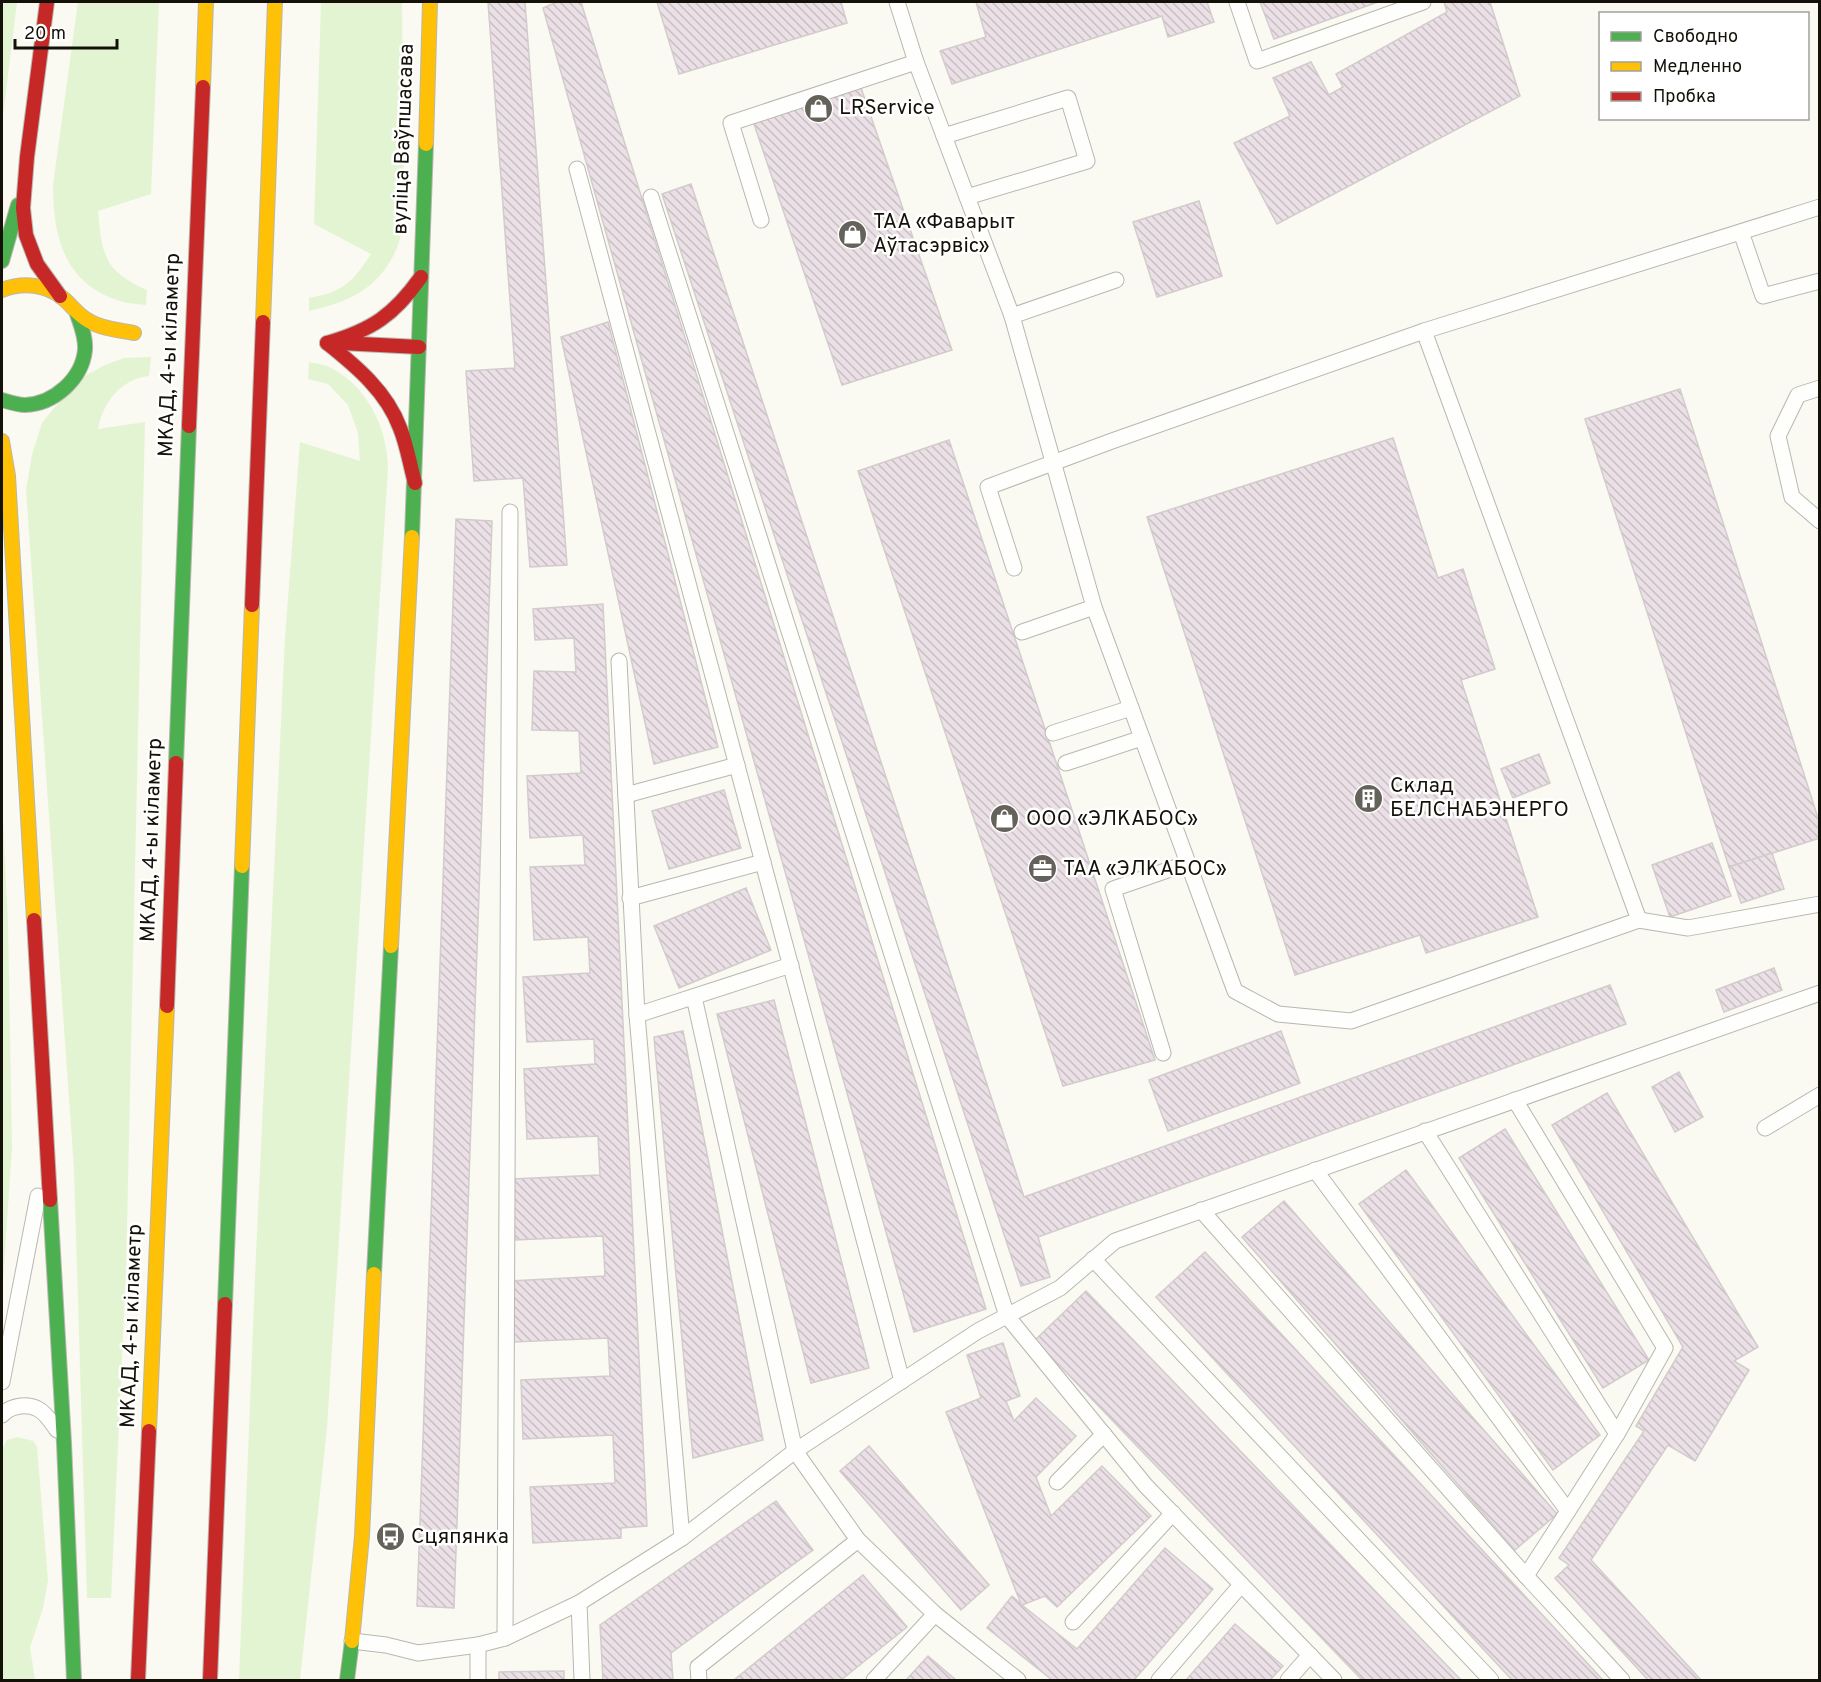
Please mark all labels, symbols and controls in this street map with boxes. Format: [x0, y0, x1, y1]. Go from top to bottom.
scale bar [15, 12, 117, 50]
legend [1599, 12, 1809, 120]
text: 20 m [24, 23, 66, 46]
text: Свободно [1653, 26, 1738, 49]
street label: вуліца Ваўпшасава [387, 43, 421, 235]
text: Медленно [1653, 56, 1742, 79]
text: Пробка [1653, 86, 1716, 109]
shop icon: LRService [802, 92, 834, 124]
place label: LRService [839, 95, 934, 122]
place label: ТАА «Фаварыт Аўтасэрвіс» [873, 209, 1015, 260]
shop icon: ТАА «Фаварыт Аўтасэрвіс» [836, 218, 868, 250]
street label: МКАД, 4-ы кіламетр [153, 252, 187, 458]
street label: МКАД, 4-ы кіламетр [135, 737, 169, 943]
place label: Склад БЕЛСНАБЭНЕРГО [1390, 773, 1569, 824]
building icon: Склад БЕЛСНАБЭНЕРГО [1353, 782, 1385, 814]
shop icon: ООО «ЭЛКАБОС» [989, 803, 1021, 835]
place label: ООО «ЭЛКАБОС» [1026, 806, 1198, 833]
office icon: ТАА «ЭЛКАБОС» [1026, 853, 1058, 885]
place label: ТАА «ЭЛКАБОС» [1063, 856, 1227, 883]
street label: МКАД, 4-ы кіламетр [115, 1223, 149, 1429]
bus stop icon: Сцяпянка [374, 1521, 406, 1553]
place label: Сцяпянка [411, 1524, 509, 1551]

